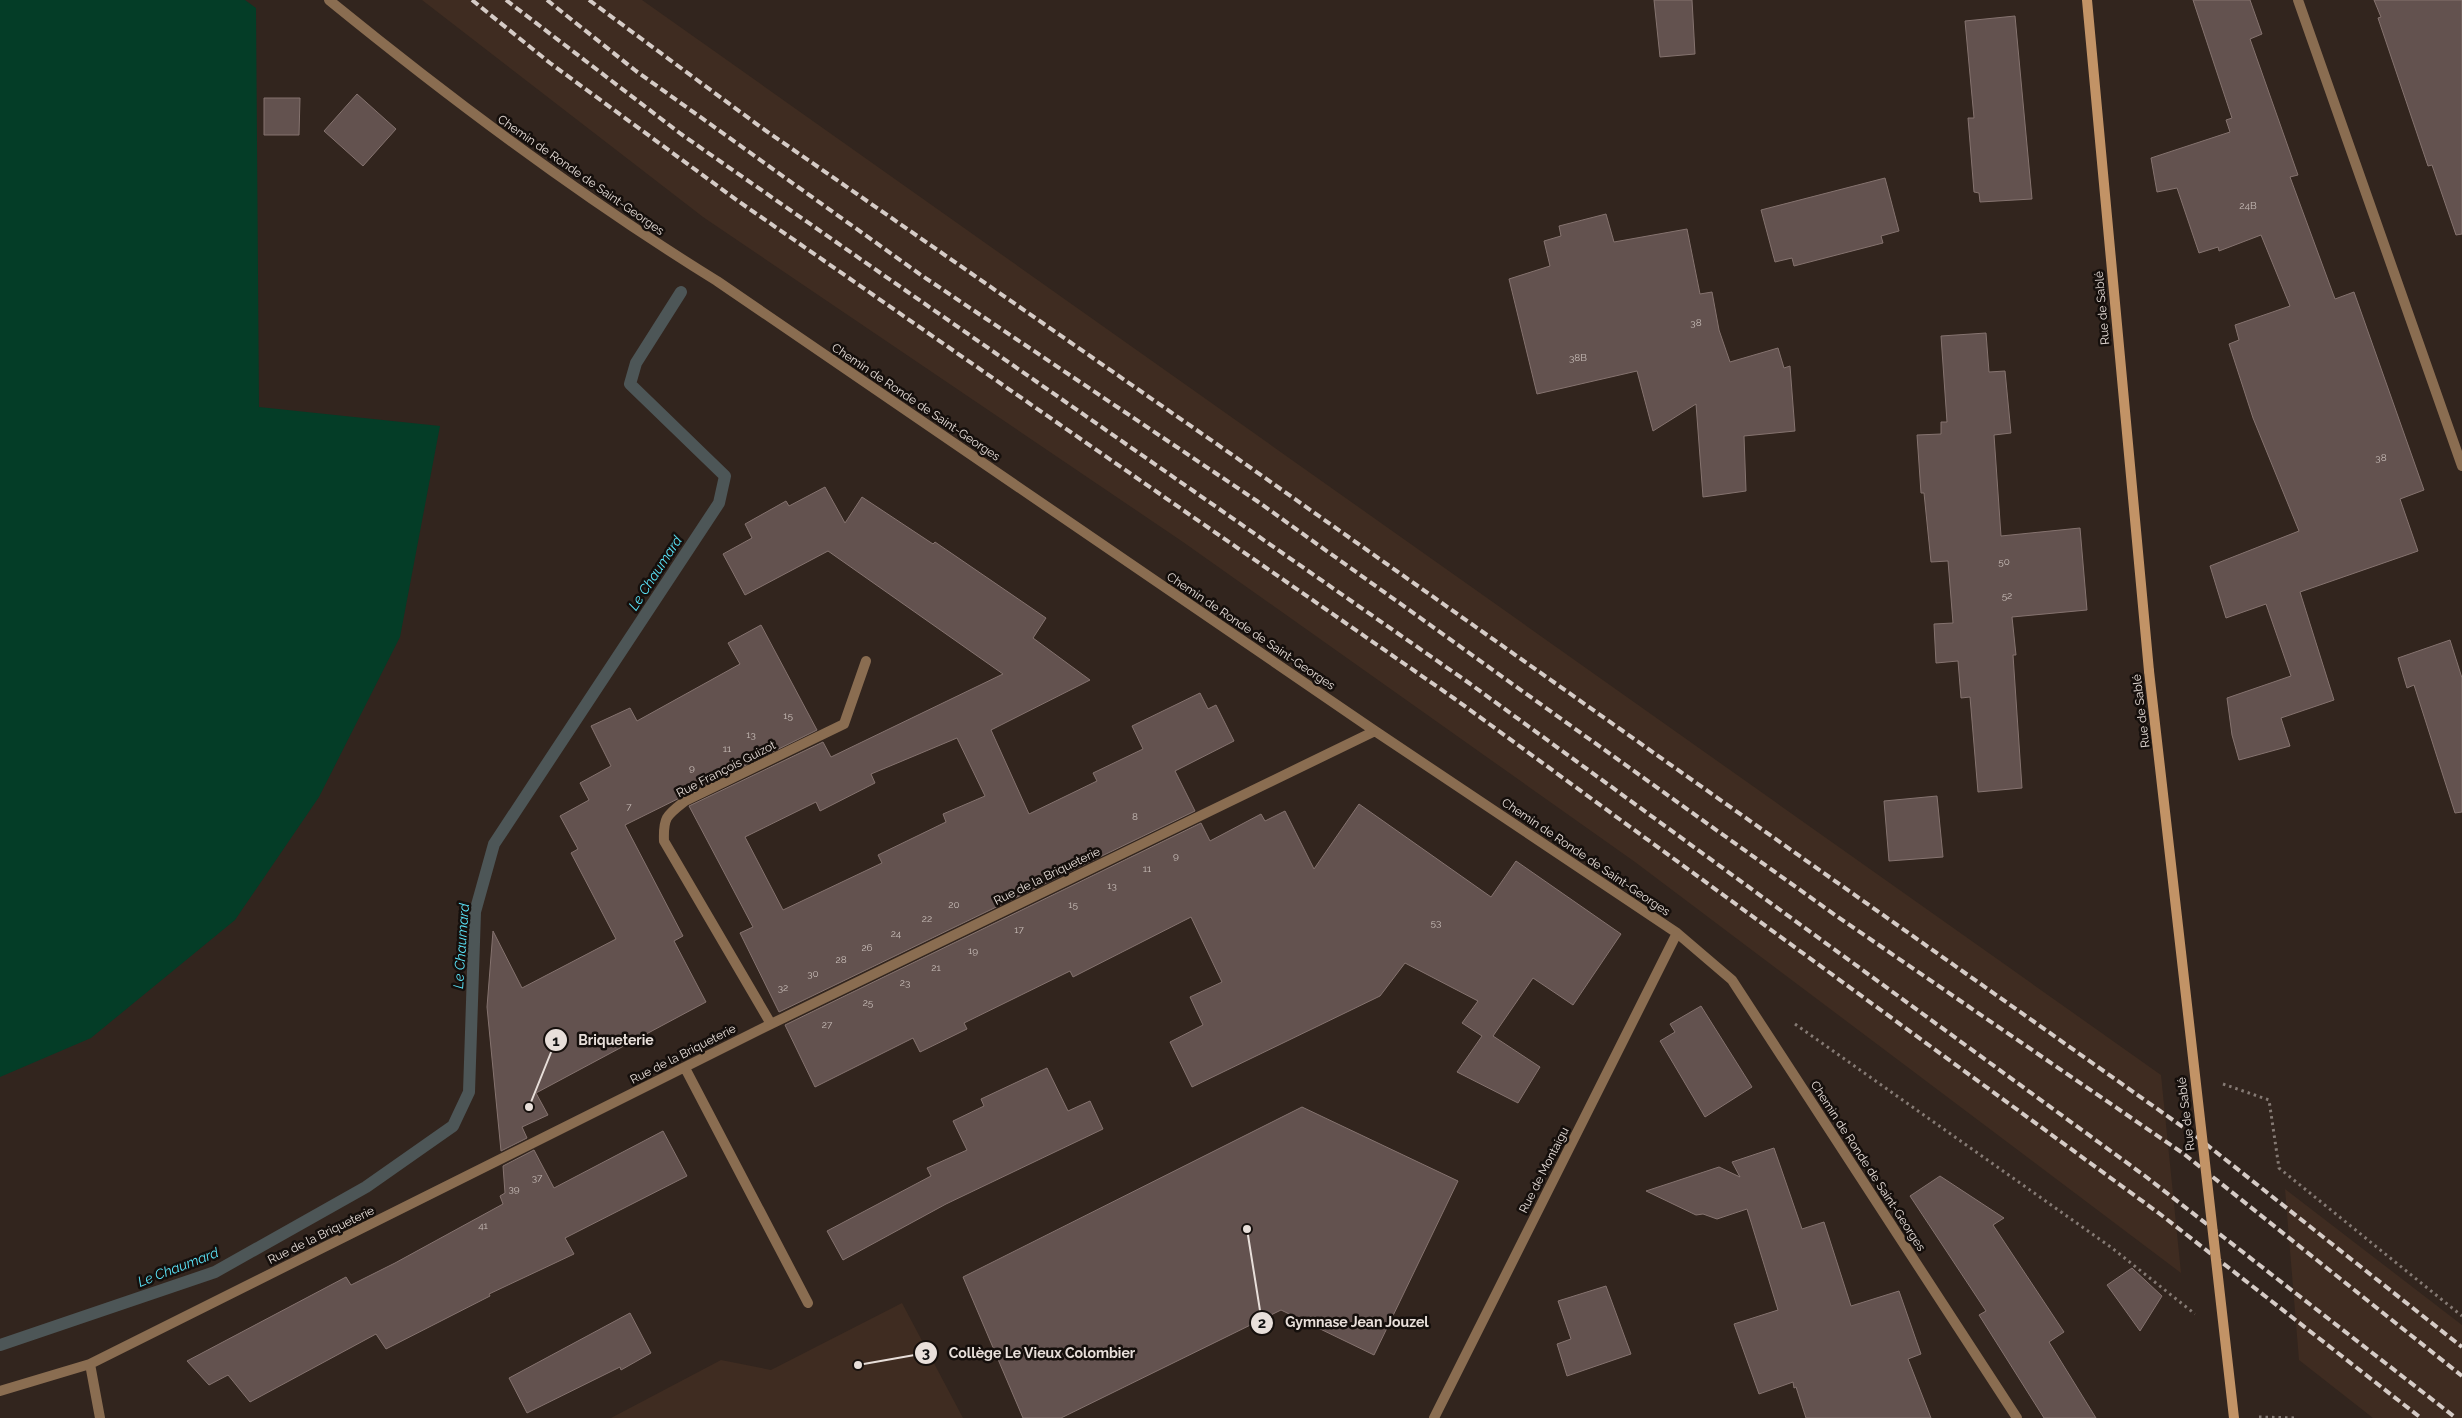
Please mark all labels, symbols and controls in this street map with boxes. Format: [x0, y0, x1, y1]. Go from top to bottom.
street label: Chemin de Ronde de Saint-Georges [495, 112, 667, 238]
house number: 24B [2239, 200, 2257, 211]
street label: Rue de Sablé [2092, 270, 2112, 346]
house number: 38 [1690, 317, 1702, 328]
street label: Chemin de Ronde de Saint-Georges [829, 340, 1003, 464]
house number: 38B [1569, 352, 1587, 363]
house number: 38 [2375, 452, 2387, 463]
water label: Le Chaumard [625, 532, 685, 613]
house number: 50 [1998, 556, 2010, 567]
street label: Chemin de Ronde de Saint-Georges [1164, 569, 1338, 693]
house number: 52 [2002, 590, 2012, 601]
street label: Rue de Sablé [2130, 673, 2152, 749]
house number: 15 [783, 710, 793, 721]
house number: 13 [746, 729, 756, 740]
street label: Rue François Guizot [674, 738, 778, 800]
house number: 11 [723, 743, 732, 754]
house number: 9 [689, 762, 695, 773]
street label: Chemin de Ronde de Saint-Georges [1499, 795, 1673, 919]
house number: 7 [626, 801, 632, 812]
house number: 8 [1132, 811, 1138, 822]
street label: Rue de la Briqueterie [992, 844, 1102, 908]
house number: 9 [1173, 850, 1179, 861]
house number: 11 [1143, 863, 1152, 874]
house number: 13 [1107, 880, 1117, 891]
house number: 20 [948, 899, 960, 910]
house number: 15 [1068, 899, 1078, 910]
water label: Le Chaumard [450, 902, 472, 989]
house number: 22 [922, 913, 932, 924]
house number: 53 [1431, 917, 1441, 928]
house number: 17 [1014, 924, 1024, 935]
house number: 24 [891, 928, 902, 939]
house number: 26 [861, 942, 873, 953]
house number: 19 [968, 945, 978, 956]
house number: 28 [835, 954, 847, 965]
house number: 21 [931, 962, 941, 973]
house number: 30 [807, 968, 819, 979]
house number: 23 [900, 977, 910, 988]
house number: 32 [778, 982, 788, 993]
house number: 25 [863, 997, 874, 1008]
house number: 27 [822, 1019, 833, 1030]
street label: Rue de la Briqueterie [628, 1021, 738, 1087]
callout: Briqueterie [543, 1026, 664, 1055]
text: 1 [552, 1032, 560, 1050]
text: Briqueterie [578, 1032, 654, 1048]
street label: Rue de Sablé [2175, 1076, 2197, 1152]
street label: Chemin de Ronde de Saint-Georges [1808, 1078, 1928, 1254]
street label: Rue de Montaigu [1516, 1125, 1572, 1215]
house number: 37 [532, 1172, 543, 1183]
house number: 39 [508, 1183, 520, 1194]
street label: Rue de la Briqueterie [266, 1203, 376, 1267]
house number: 41 [478, 1220, 489, 1231]
water label: Le Chaumard [135, 1244, 221, 1290]
callout: Gymnase Jean Jouzel [1250, 1308, 1439, 1337]
text: 2 [1258, 1314, 1266, 1332]
text: Gymnase Jean Jouzel [1285, 1314, 1429, 1330]
callout: Collège Le Vieux Colombier [914, 1338, 1146, 1367]
text: 3 [922, 1344, 930, 1362]
text: Collège Le Vieux Colombier [949, 1345, 1136, 1361]

